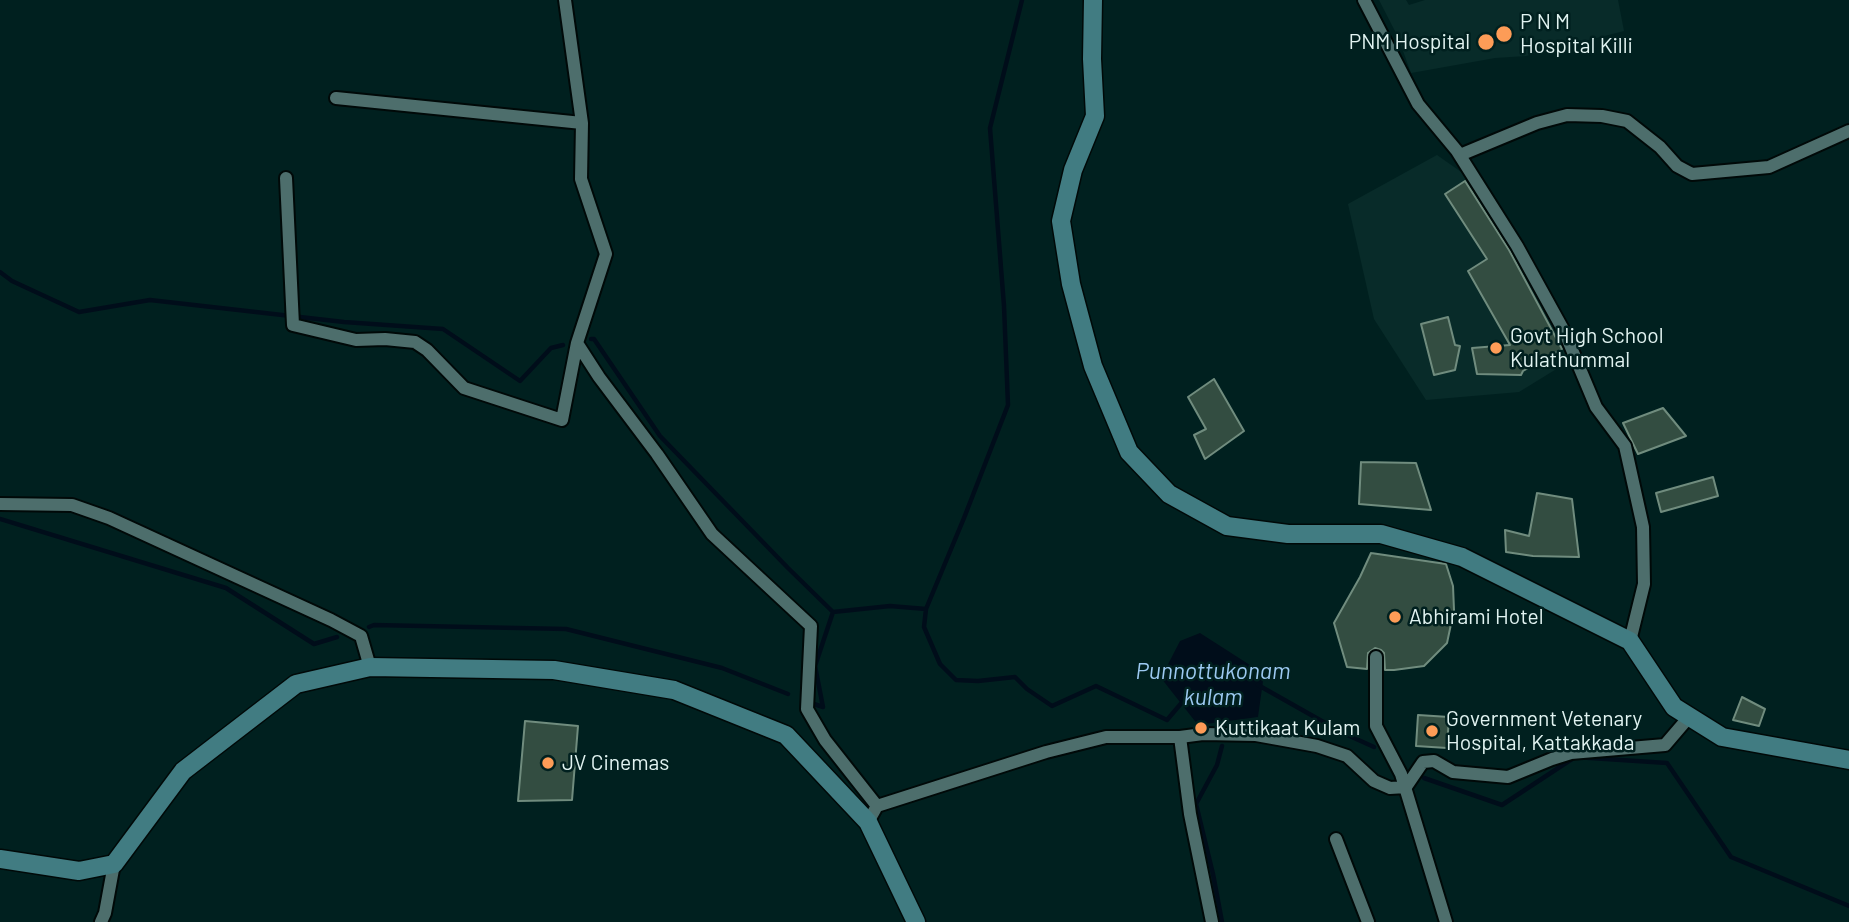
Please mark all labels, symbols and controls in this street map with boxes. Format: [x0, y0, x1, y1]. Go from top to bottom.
place label: P N M Hospital Killi [1520, 9, 1633, 59]
marker: P N M Hospital Killi [1494, 24, 1514, 44]
place label: PNM Hospital [1349, 29, 1470, 55]
marker: PNM Hospital [1476, 32, 1496, 52]
place label: Govt High School Kulathummal [1510, 323, 1664, 373]
marker: Govt High School Kulathummal [1488, 340, 1504, 356]
place label: Abhirami Hotel [1409, 604, 1544, 630]
marker: Abhirami Hotel [1387, 609, 1403, 625]
water label: Punnottukonam kulam [1136, 657, 1290, 711]
place label: Government Vetenary Hospital, Kattakkada [1446, 706, 1642, 756]
place label: Kuttikaat Kulam [1215, 715, 1360, 741]
marker: Kuttikaat Kulam [1193, 720, 1209, 736]
marker: Government Vetenary Hospital, Kattakkada [1424, 723, 1440, 739]
place label: JV Cinemas [562, 750, 669, 776]
marker: JV Cinemas [540, 755, 556, 771]

